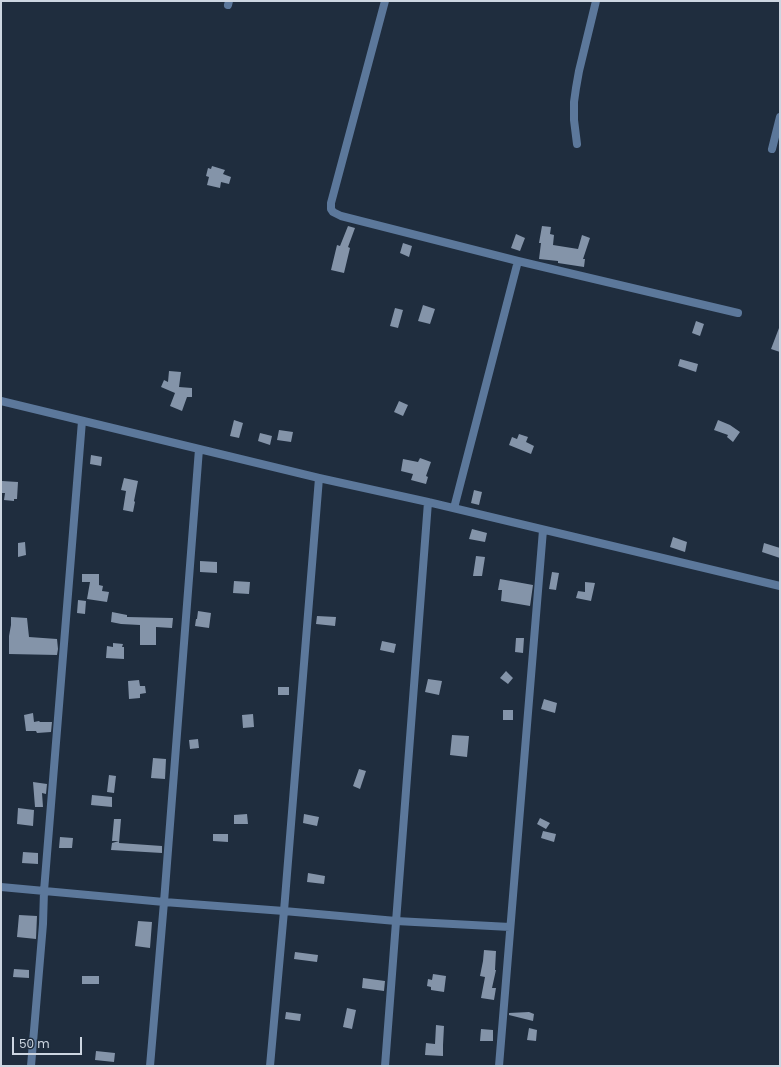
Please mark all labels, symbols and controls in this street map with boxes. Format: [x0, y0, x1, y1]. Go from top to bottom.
scale bar [14, 1029, 84, 1055]
text: 50 m [19, 1035, 50, 1052]

